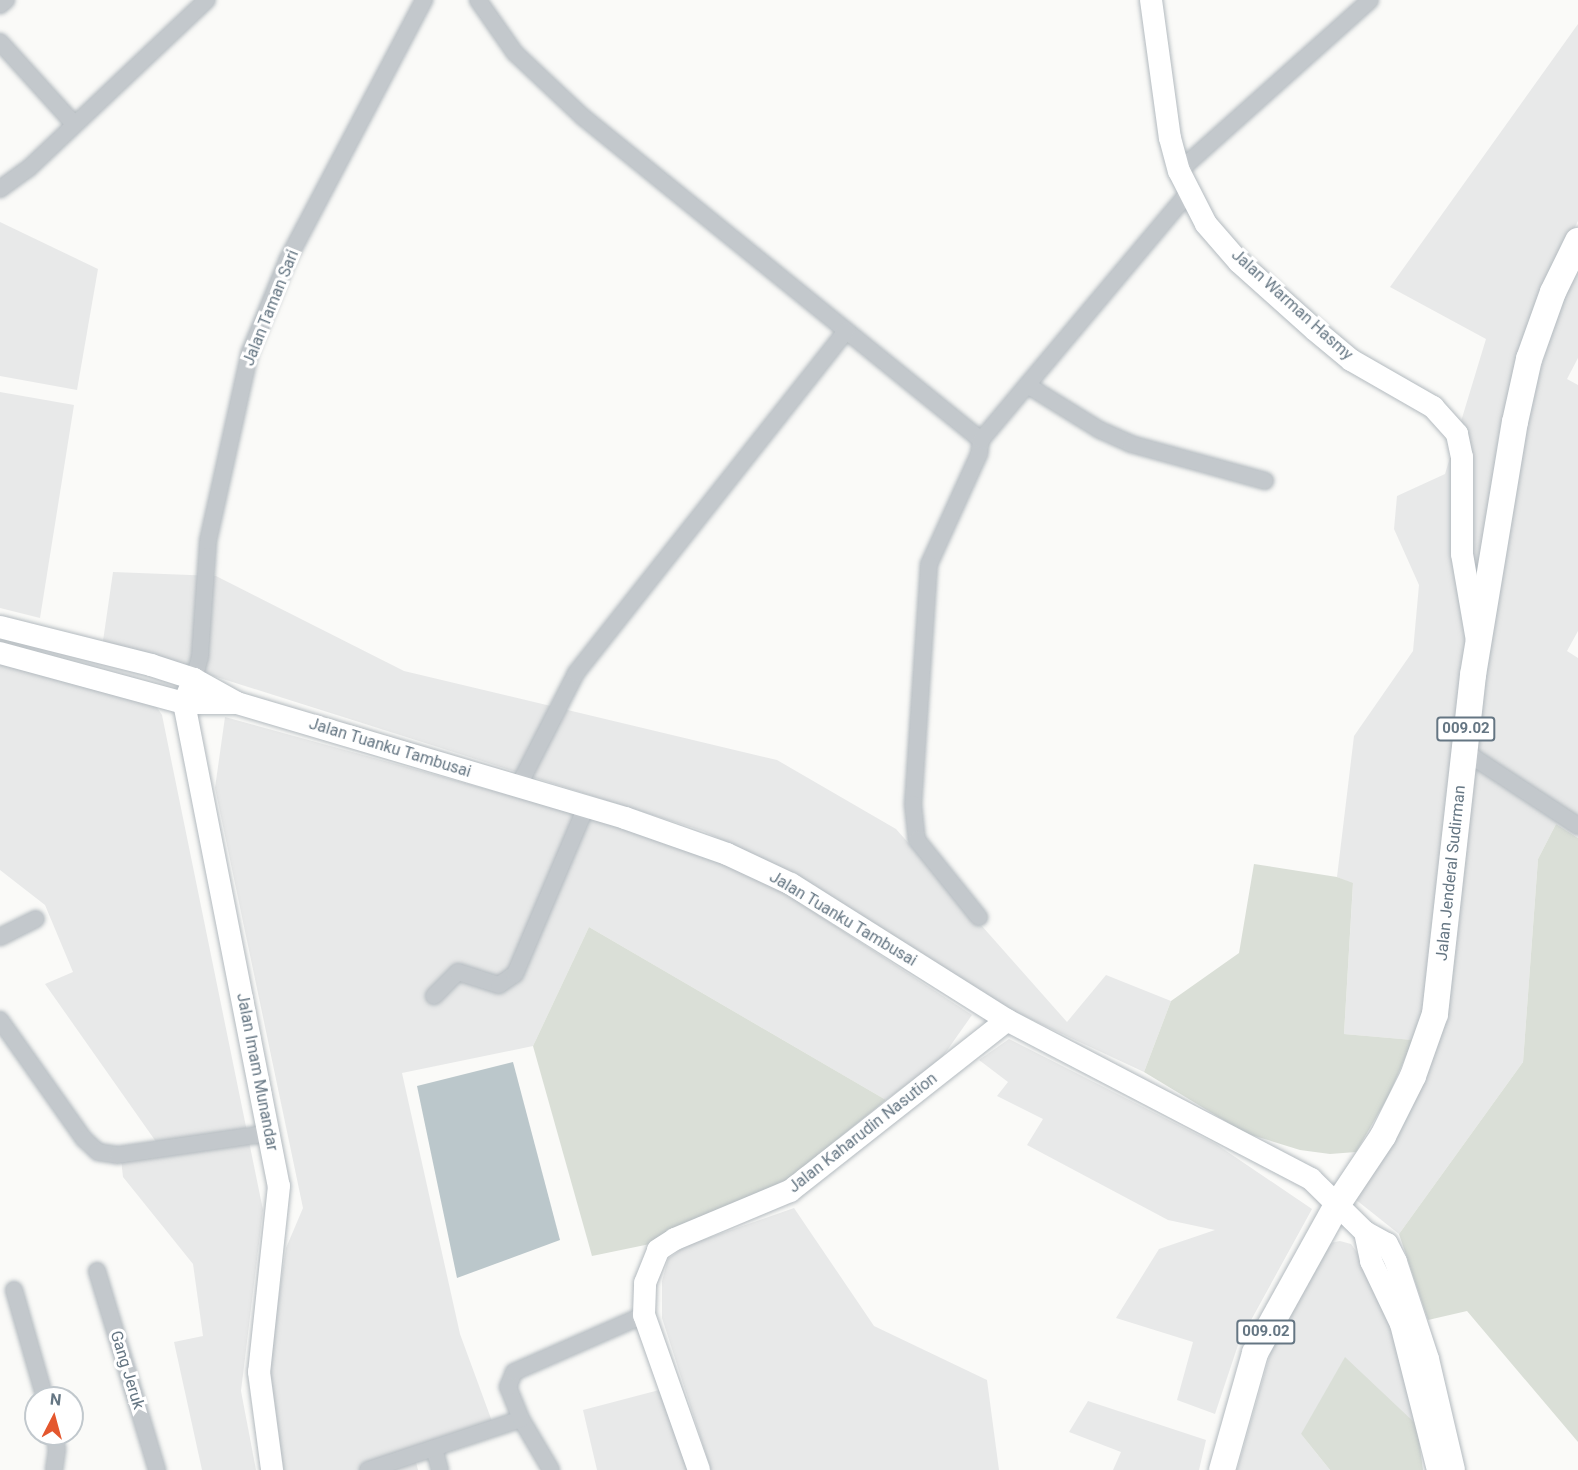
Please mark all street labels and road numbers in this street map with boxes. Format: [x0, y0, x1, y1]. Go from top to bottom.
street label: Jalan Warman Hasmy [1227, 246, 1357, 364]
street label: Jalan Taman Sari [239, 247, 303, 369]
street label: Jalan Tuanku Tambusai [306, 714, 474, 782]
road number: 009.02 [1436, 717, 1496, 741]
street label: Jalan Jenderal Sudirman [1432, 784, 1470, 962]
street label: Jalan Tuanku Tambusai [766, 867, 920, 971]
street label: Jalan Imam Munandar [232, 991, 282, 1153]
street label: Jalan Kaharudin Nasution [785, 1069, 941, 1197]
road number: 009.02 [1236, 1320, 1296, 1344]
street label: Gang Jeruk [106, 1328, 148, 1412]

